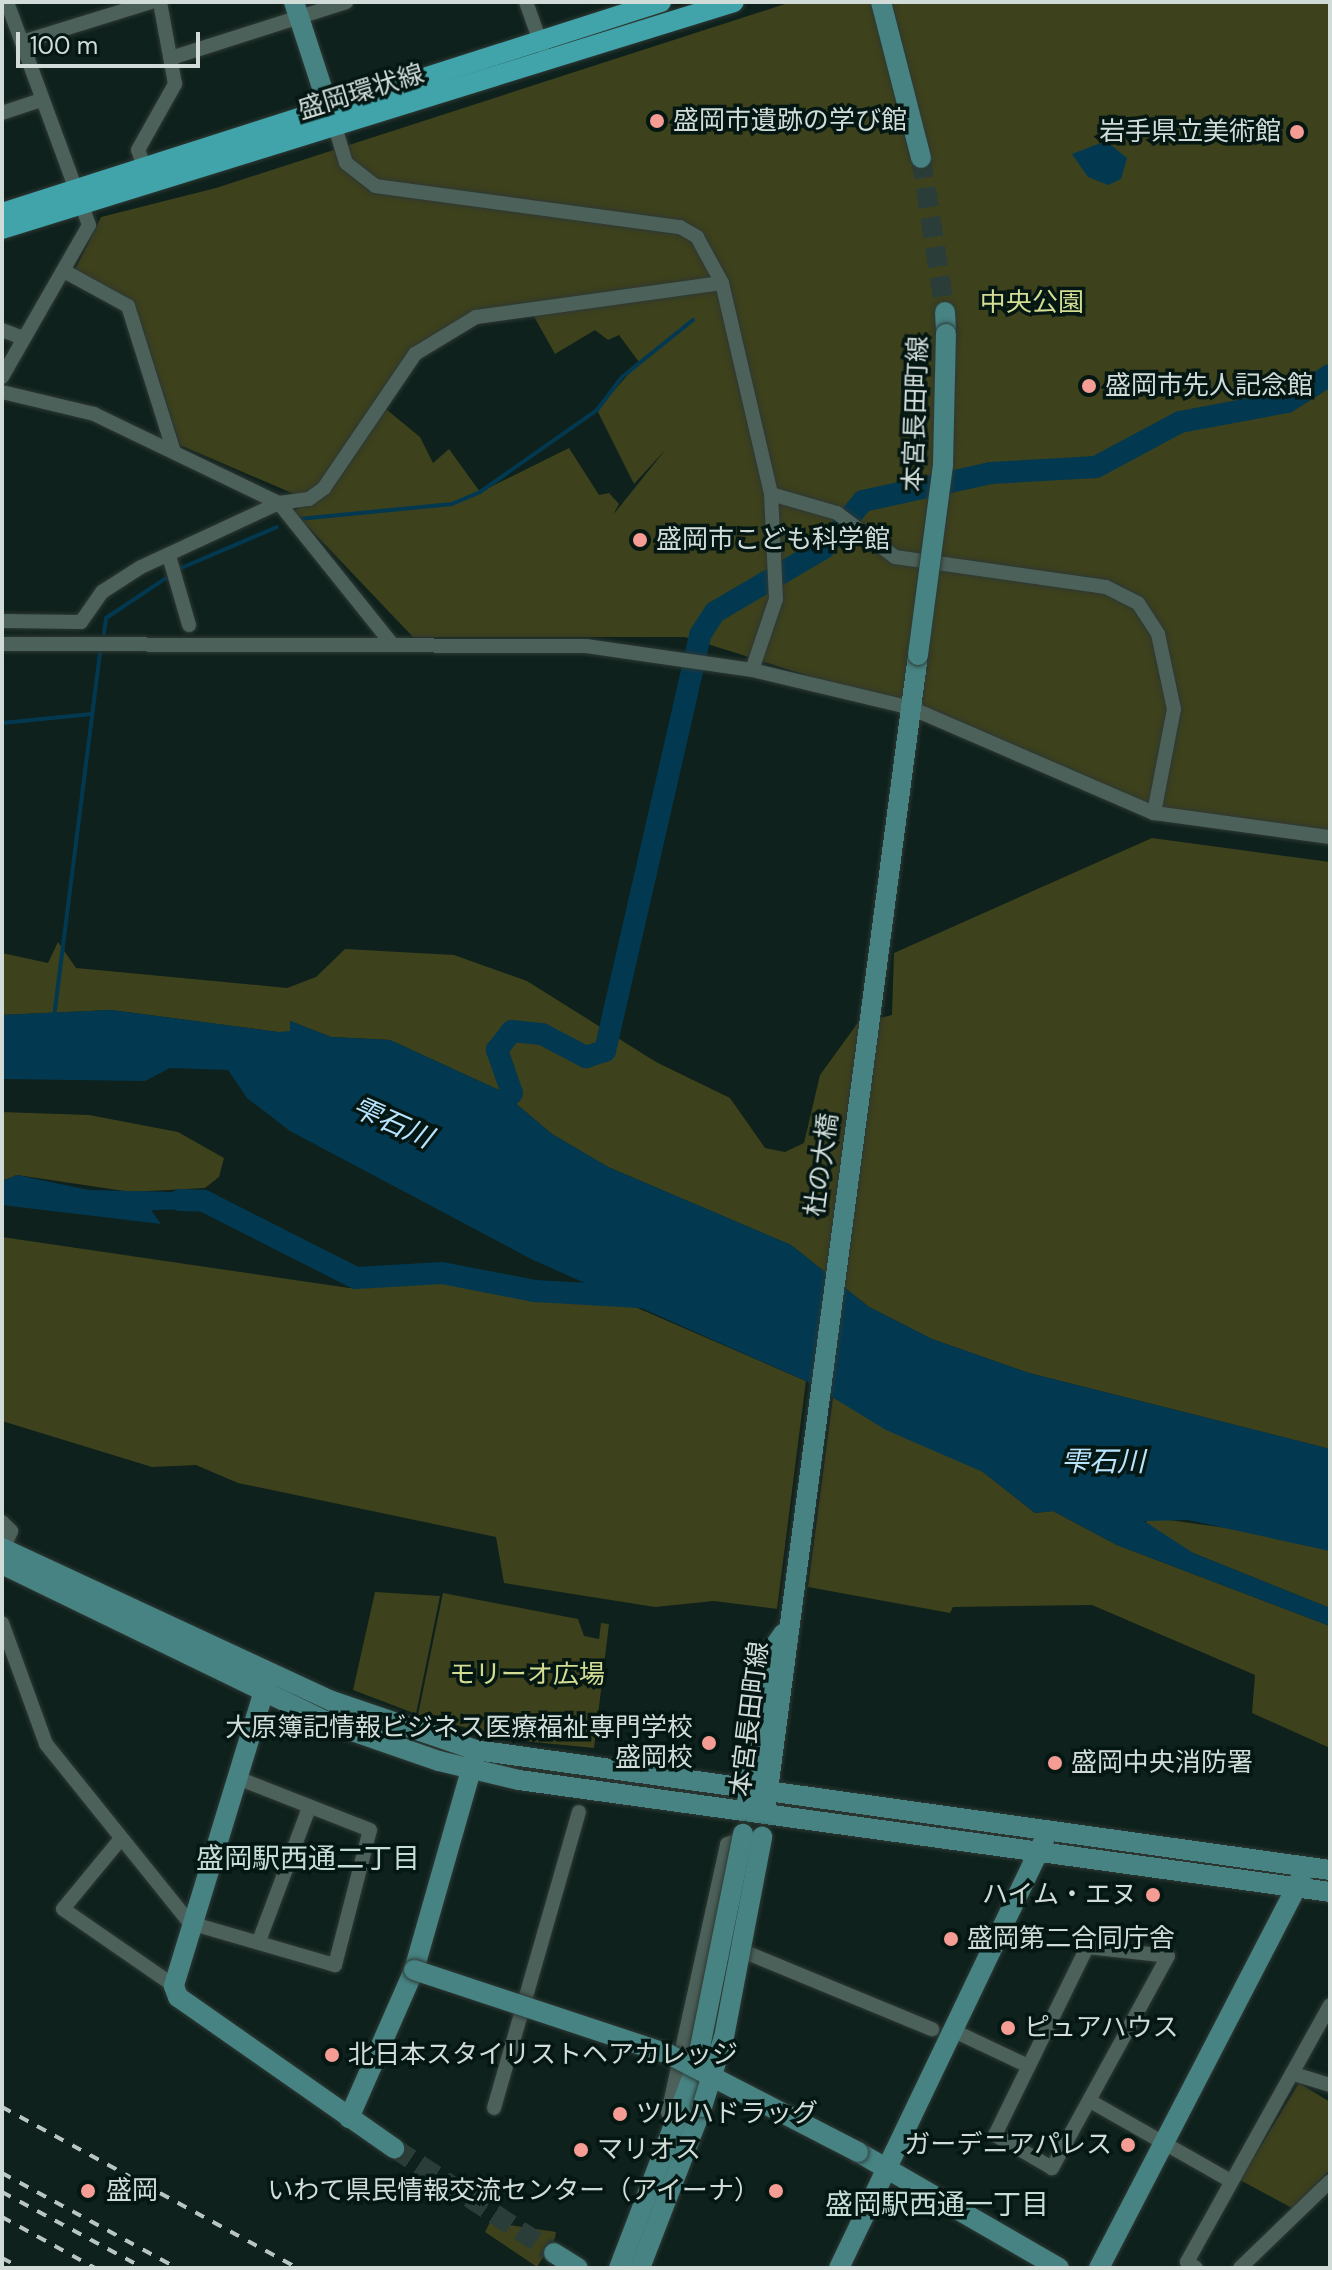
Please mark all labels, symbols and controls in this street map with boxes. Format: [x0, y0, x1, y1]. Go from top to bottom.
scale bar [20, 16, 204, 66]
text: 100 m [30, 30, 98, 61]
street label: 盛岡環状線 [294, 58, 428, 126]
place label: 盛岡市遺跡の学び館 [673, 105, 907, 137]
marker: 盛岡市遺跡の学び館 [648, 112, 666, 130]
place label: 岩手県立美術館 [1099, 116, 1281, 148]
marker: 岩手県立美術館 [1288, 123, 1306, 141]
park label: 中央公園 [980, 287, 1084, 319]
street label: 本宮長田町線 [898, 336, 934, 492]
place label: 盛岡市先人記念館 [1105, 370, 1313, 402]
marker: 盛岡市先人記念館 [1080, 377, 1098, 395]
place label: 盛岡市こども科学館 [656, 524, 890, 556]
marker: 盛岡市こども科学館 [631, 531, 649, 549]
water label: 雫石川 [347, 1091, 437, 1155]
street label: 杜の大橋 [799, 1111, 845, 1219]
water label: 雫石川 [1061, 1445, 1145, 1479]
street label: 本宮長田町線 [725, 1640, 775, 1798]
park label: モリーオ広場 [449, 1659, 605, 1691]
place label: 大原簿記情報ビジネス医療福祉専門学校 盛岡校 [225, 1712, 693, 1774]
marker: 大原簿記情報ビジネス医療福祉専門学校 盛岡校 [700, 1734, 718, 1752]
place label: 盛岡中央消防署 [1071, 1747, 1253, 1779]
marker: 盛岡中央消防署 [1046, 1754, 1064, 1772]
district label: 盛岡駅西通二丁目 [196, 1842, 420, 1876]
place label: ハイム・エヌ [981, 1879, 1137, 1911]
marker: ハイム・エヌ [1144, 1886, 1162, 1904]
place label: 盛岡第二合同庁舎 [967, 1923, 1175, 1955]
marker: 盛岡第二合同庁舎 [942, 1930, 960, 1948]
place label: ピュアハウス [1024, 2012, 1180, 2044]
marker: ピュアハウス [999, 2019, 1017, 2037]
place label: 北日本スタイリストヘアカレッジ [348, 2039, 738, 2071]
marker: 北日本スタイリストヘアカレッジ [323, 2046, 341, 2064]
place label: ツルハドラッグ [636, 2098, 818, 2130]
marker: ツルハドラッグ [611, 2105, 629, 2123]
place label: ガーデニアパレス [904, 2129, 1112, 2161]
place label: マリオス [597, 2134, 701, 2166]
marker: ガーデニアパレス [1119, 2136, 1137, 2154]
marker: マリオス [572, 2141, 590, 2159]
place label: 盛岡 [106, 2175, 158, 2207]
place label: いわて県民情報交流センター（アイーナ） [266, 2175, 760, 2207]
marker: 盛岡 [77, 2180, 99, 2202]
marker: いわて県民情報交流センター（アイーナ） [767, 2182, 785, 2200]
district label: 盛岡駅西通一丁目 [825, 2188, 1049, 2222]

